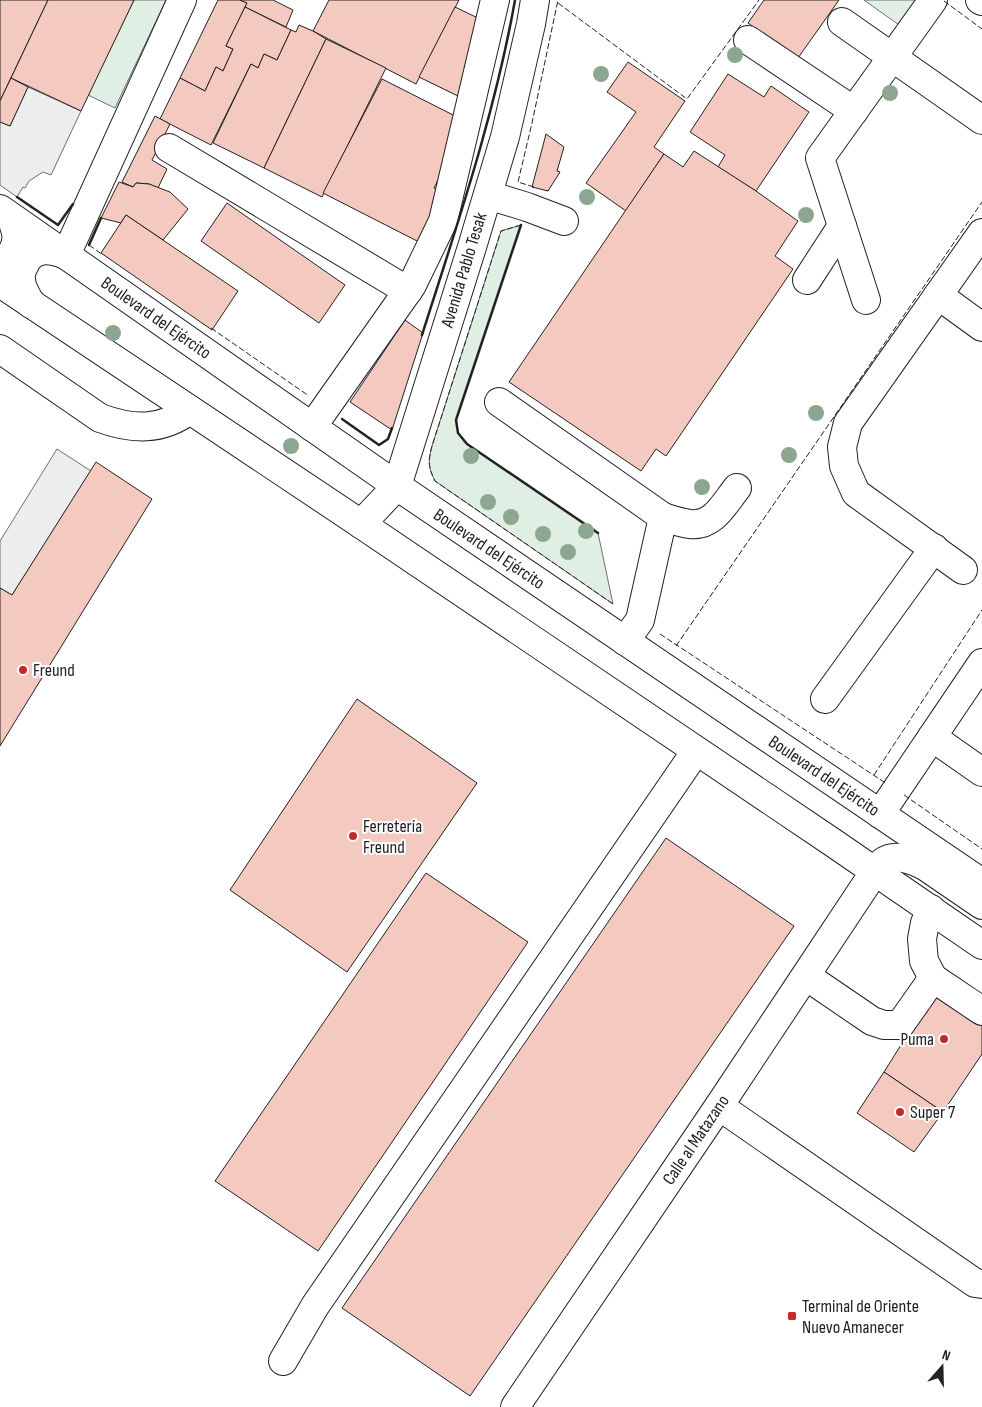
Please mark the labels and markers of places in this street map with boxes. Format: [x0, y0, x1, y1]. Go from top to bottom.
place label: Freund [33, 660, 75, 681]
marker: Freund [17, 664, 29, 676]
place label: Ferretería Freund [363, 816, 422, 858]
marker: Ferretería Freund [347, 830, 359, 842]
place label: Puma [900, 1029, 934, 1050]
marker: Puma [938, 1033, 950, 1045]
place label: Super 7 [910, 1102, 956, 1123]
marker: Super 7 [894, 1106, 906, 1118]
place label: Terminal de Oriente Nuevo Amanecer [802, 1296, 919, 1338]
marker: Terminal de Oriente Nuevo Amanecer [786, 1310, 798, 1322]

